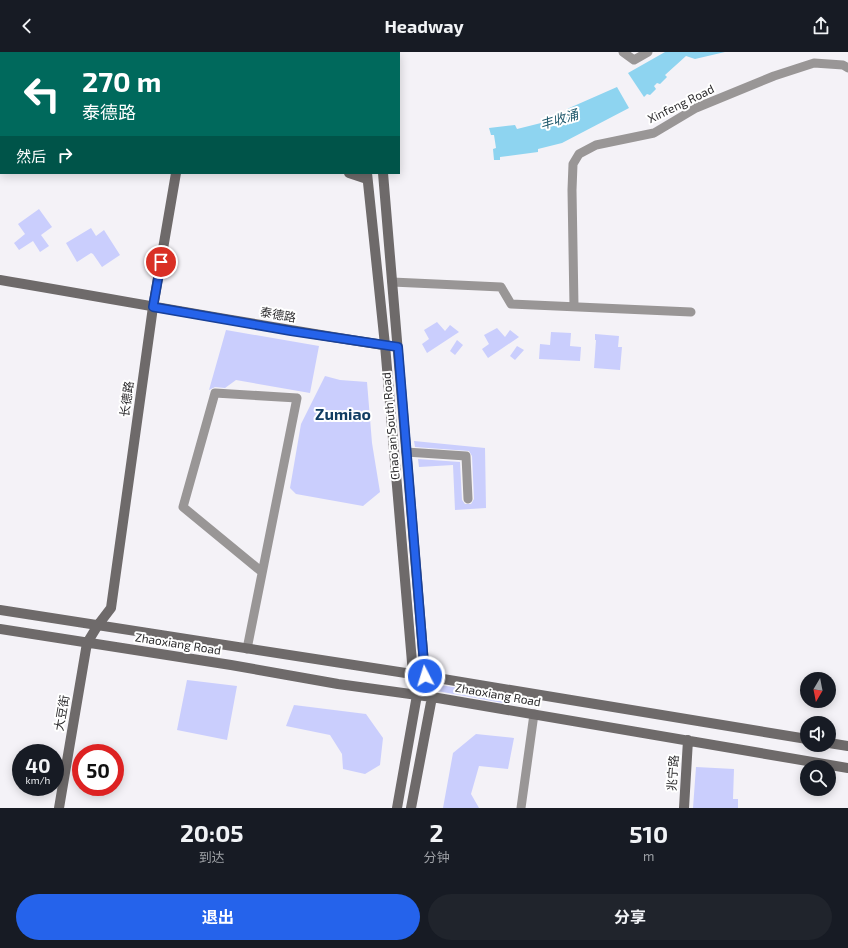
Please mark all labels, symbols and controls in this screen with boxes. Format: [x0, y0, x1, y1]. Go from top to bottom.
icon: back [16, 15, 38, 37]
text: Headway [384, 15, 464, 37]
icon: share [810, 15, 832, 37]
text: 270 m [82, 64, 161, 98]
icon: left [16, 68, 68, 120]
street label: Xinfeng Road [645, 81, 716, 125]
text: 泰德路 [82, 101, 136, 123]
water label: 丰收涌 [538, 105, 582, 132]
icon: right [54, 144, 76, 166]
text: 然后 [16, 147, 46, 165]
pin [144, 245, 178, 279]
icon: arrive [150, 251, 172, 273]
street label: 泰德路 [259, 304, 297, 324]
street label: Chao'an South Road [378, 372, 402, 480]
street label: 长德路 [117, 380, 135, 418]
district label: Zumiao [315, 404, 371, 423]
street label: Zhaoxiang Road [134, 629, 222, 657]
position arrow [404, 655, 446, 697]
north arrow [800, 672, 836, 708]
map controls [800, 672, 836, 796]
street label: Zhaoxiang Road [454, 680, 542, 708]
street label: 大豆街 [51, 694, 71, 732]
button: sound [800, 716, 836, 752]
speed limit sign: 50 [72, 744, 124, 796]
text: 40 [25, 753, 51, 777]
street label: 兆宁路 [664, 754, 680, 791]
button: search [800, 760, 836, 796]
text: km/h [26, 774, 50, 786]
text: 20:05 [180, 818, 244, 847]
text: 2 [429, 818, 443, 847]
text: 510 [629, 819, 668, 848]
text: m [643, 848, 654, 864]
text: 到达 [199, 849, 225, 865]
text: 分钟 [423, 849, 449, 865]
button: 退出 [16, 894, 420, 940]
button: 分享 [428, 894, 832, 940]

